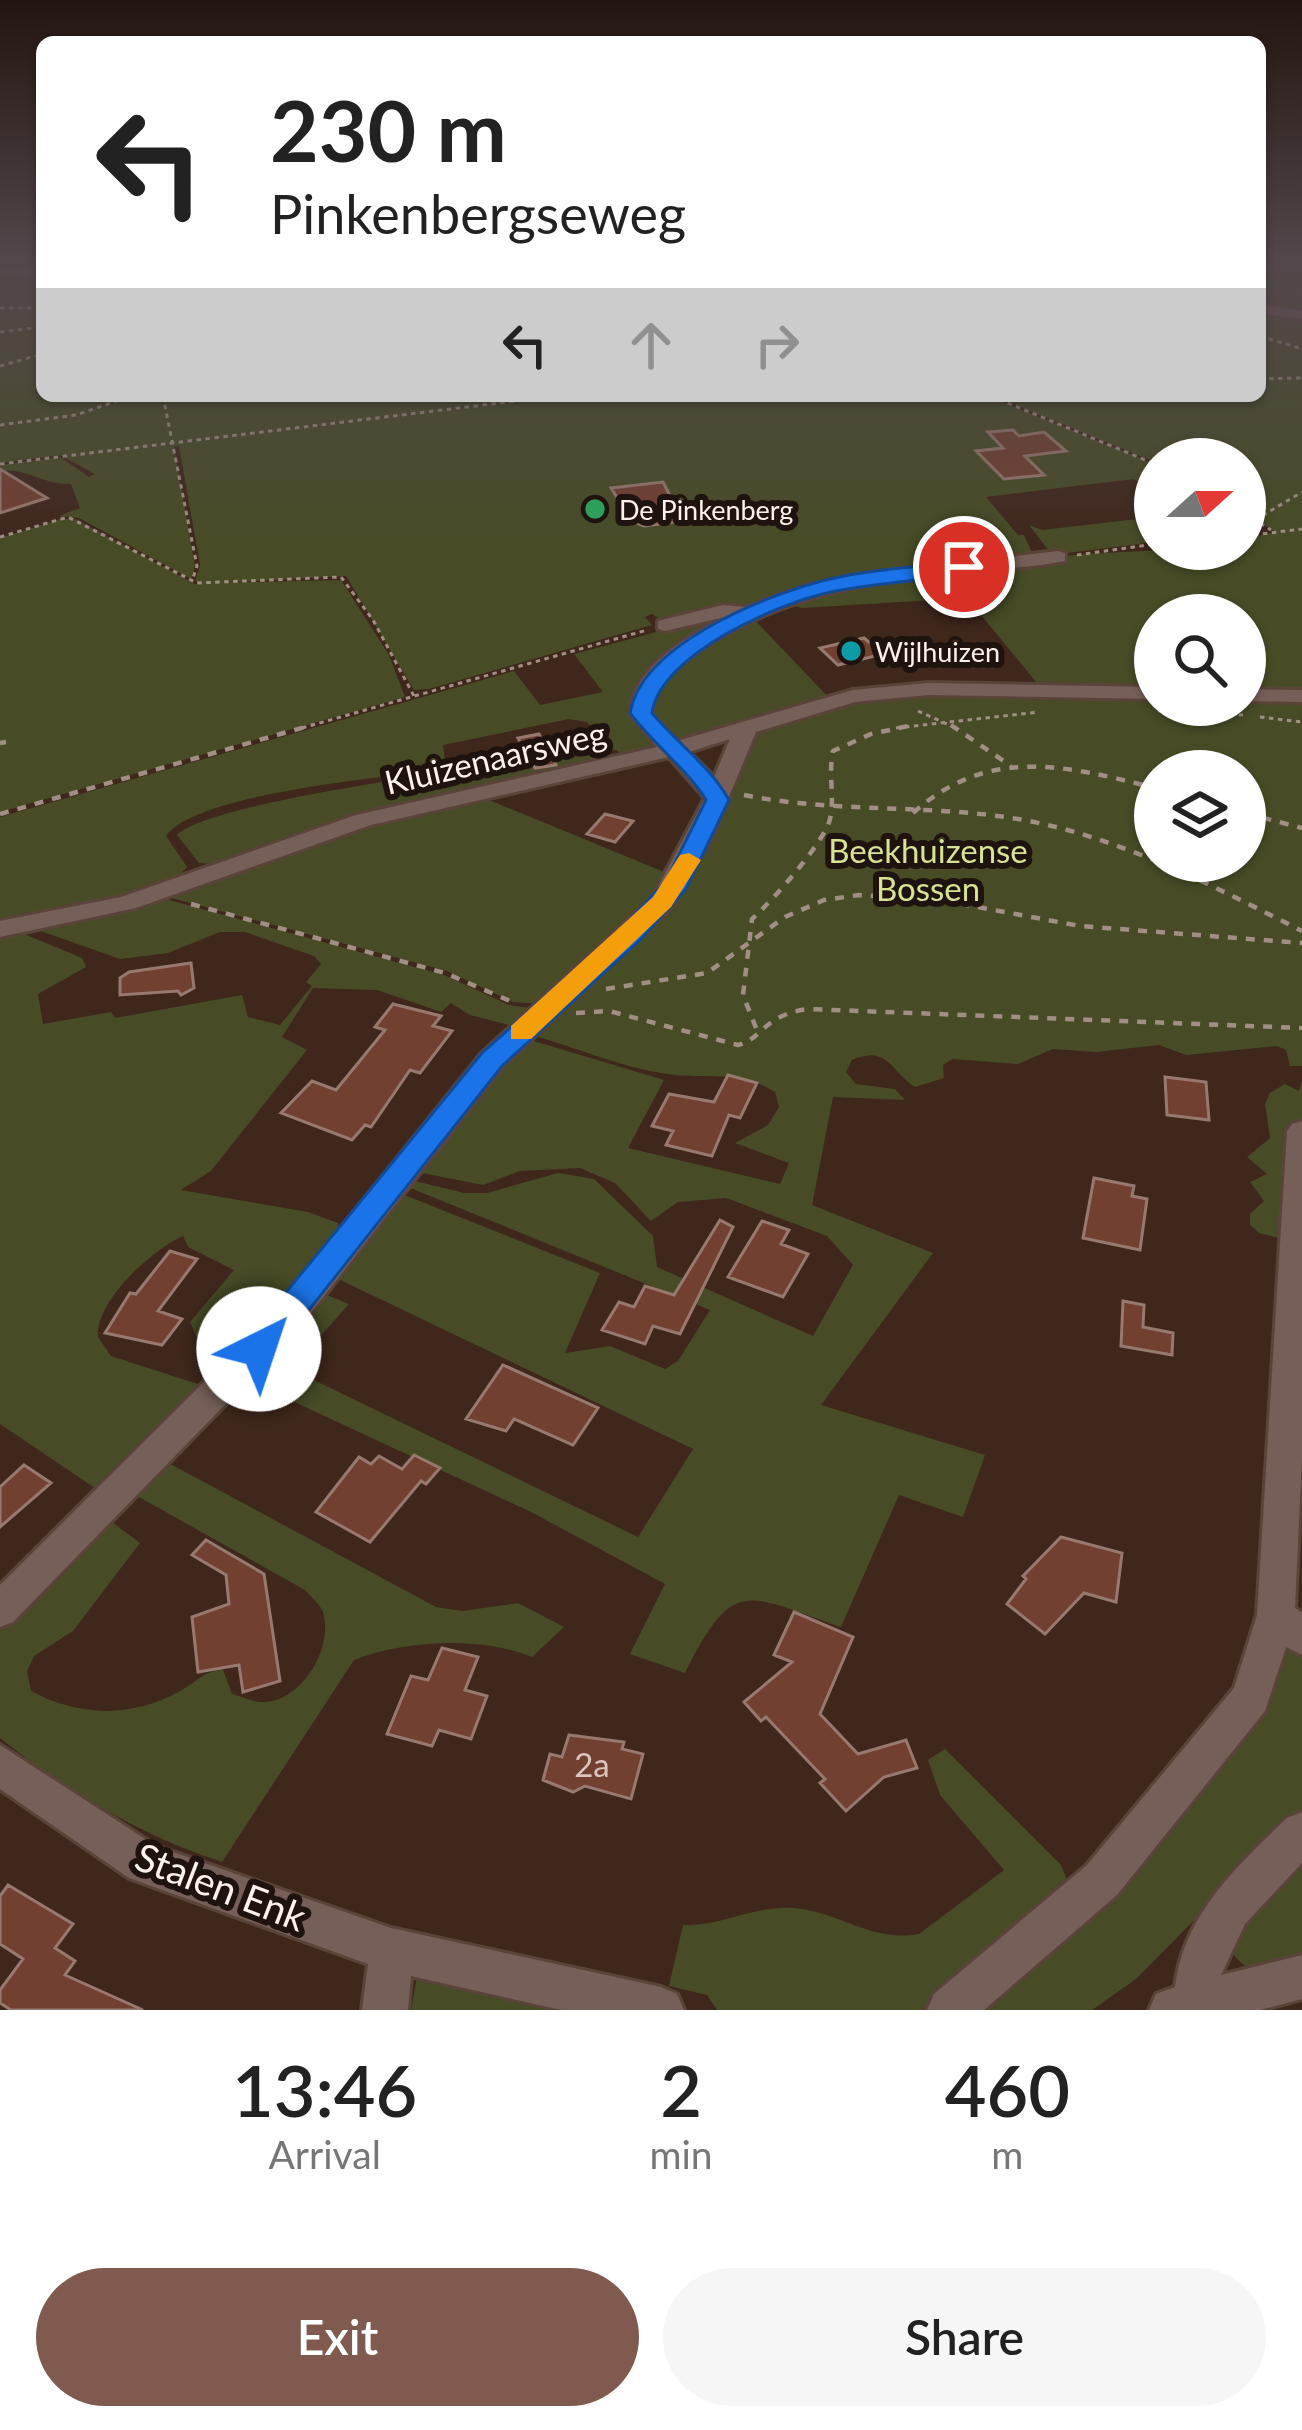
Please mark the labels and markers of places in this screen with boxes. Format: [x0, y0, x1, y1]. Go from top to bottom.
place label: De Pinkenberg [619, 493, 793, 526]
marker: De Pinkenberg [582, 496, 608, 522]
pin [913, 516, 1015, 618]
place label: Wijlhuizen [875, 635, 1000, 668]
marker: Wijlhuizen [838, 638, 864, 664]

